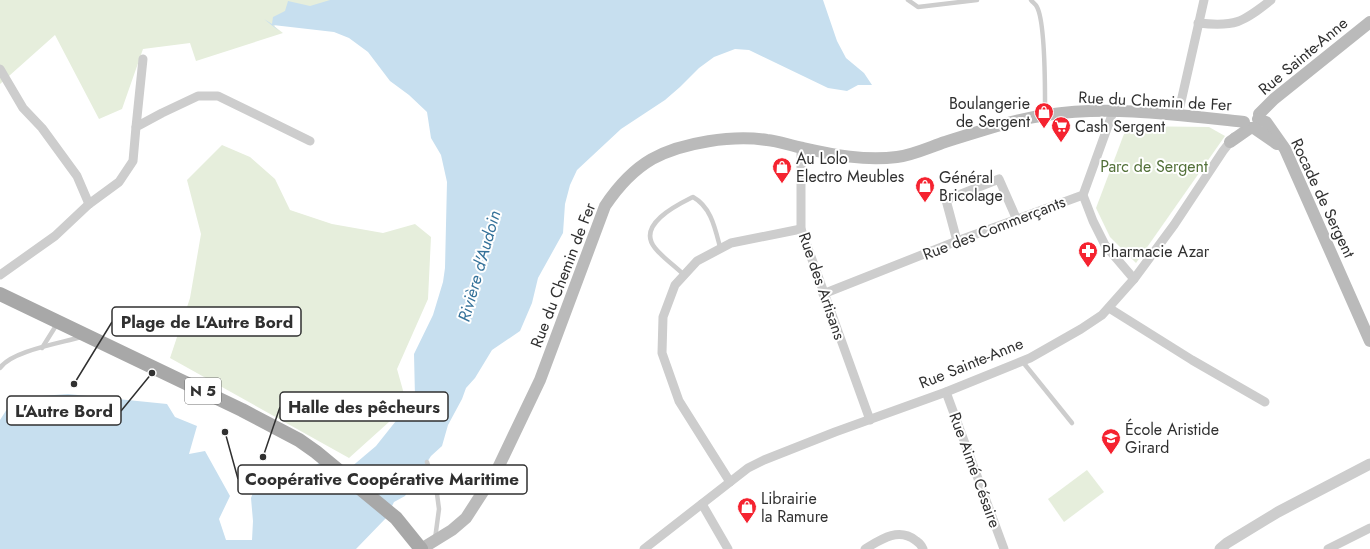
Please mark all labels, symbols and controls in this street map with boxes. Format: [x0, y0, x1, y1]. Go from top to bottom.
street label: Rue Sainte-Anne [1253, 12, 1353, 100]
street label: Rue du Chemin de Fer [1078, 85, 1233, 117]
place label: Boulangerie de Sergent [949, 92, 1030, 133]
shop icon: Boulangerie de Sergent [1033, 101, 1055, 129]
supermarket icon: Cash Sergent [1050, 115, 1072, 143]
place label: Cash Sergent [1075, 115, 1165, 138]
street label: Rocade de Sergent [1285, 135, 1361, 262]
place label: Au Lolo Electro Meubles [796, 147, 904, 188]
park label: Parc de Sergent [1100, 155, 1208, 178]
shop icon: Au Lolo Electro Meubles [771, 156, 793, 184]
place label: Général Bricolage [939, 166, 1003, 207]
shop icon: Général Bricolage [914, 175, 936, 203]
street label: Rue des Commerçants [919, 190, 1069, 266]
street label: Rue du Chemin de Fer [525, 199, 601, 351]
water label: Rivière d'Audoin [452, 208, 506, 324]
street label: Rue des Artisans [793, 229, 851, 343]
pharmacy icon: Pharmacie Azar [1077, 240, 1099, 268]
place label: Pharmacie Azar [1102, 240, 1210, 263]
callout: Plage de L'Autre Bord [112, 307, 301, 336]
text: Plage de L'Autre Bord [121, 310, 293, 334]
street label: Rue Sainte-Anne [915, 332, 1027, 394]
road number: N 5 [185, 378, 221, 404]
callout: Halle des pêcheurs [280, 392, 448, 421]
text: Halle des pêcheurs [288, 395, 440, 419]
callout: L'Autre Bord [7, 396, 121, 425]
text: L'Autre Bord [15, 399, 113, 423]
street label: Rue Aimé Césaire [943, 409, 1007, 531]
place label: École Aristide Girard [1125, 418, 1219, 459]
school or university icon: École Aristide Girard [1100, 427, 1122, 455]
callout: Coopérative Coopérative Maritime [238, 465, 527, 494]
text: Coopérative Coopérative Maritime [245, 467, 519, 491]
place label: Librairie la Ramure [761, 487, 828, 528]
shop icon: Librairie la Ramure [736, 496, 758, 524]

